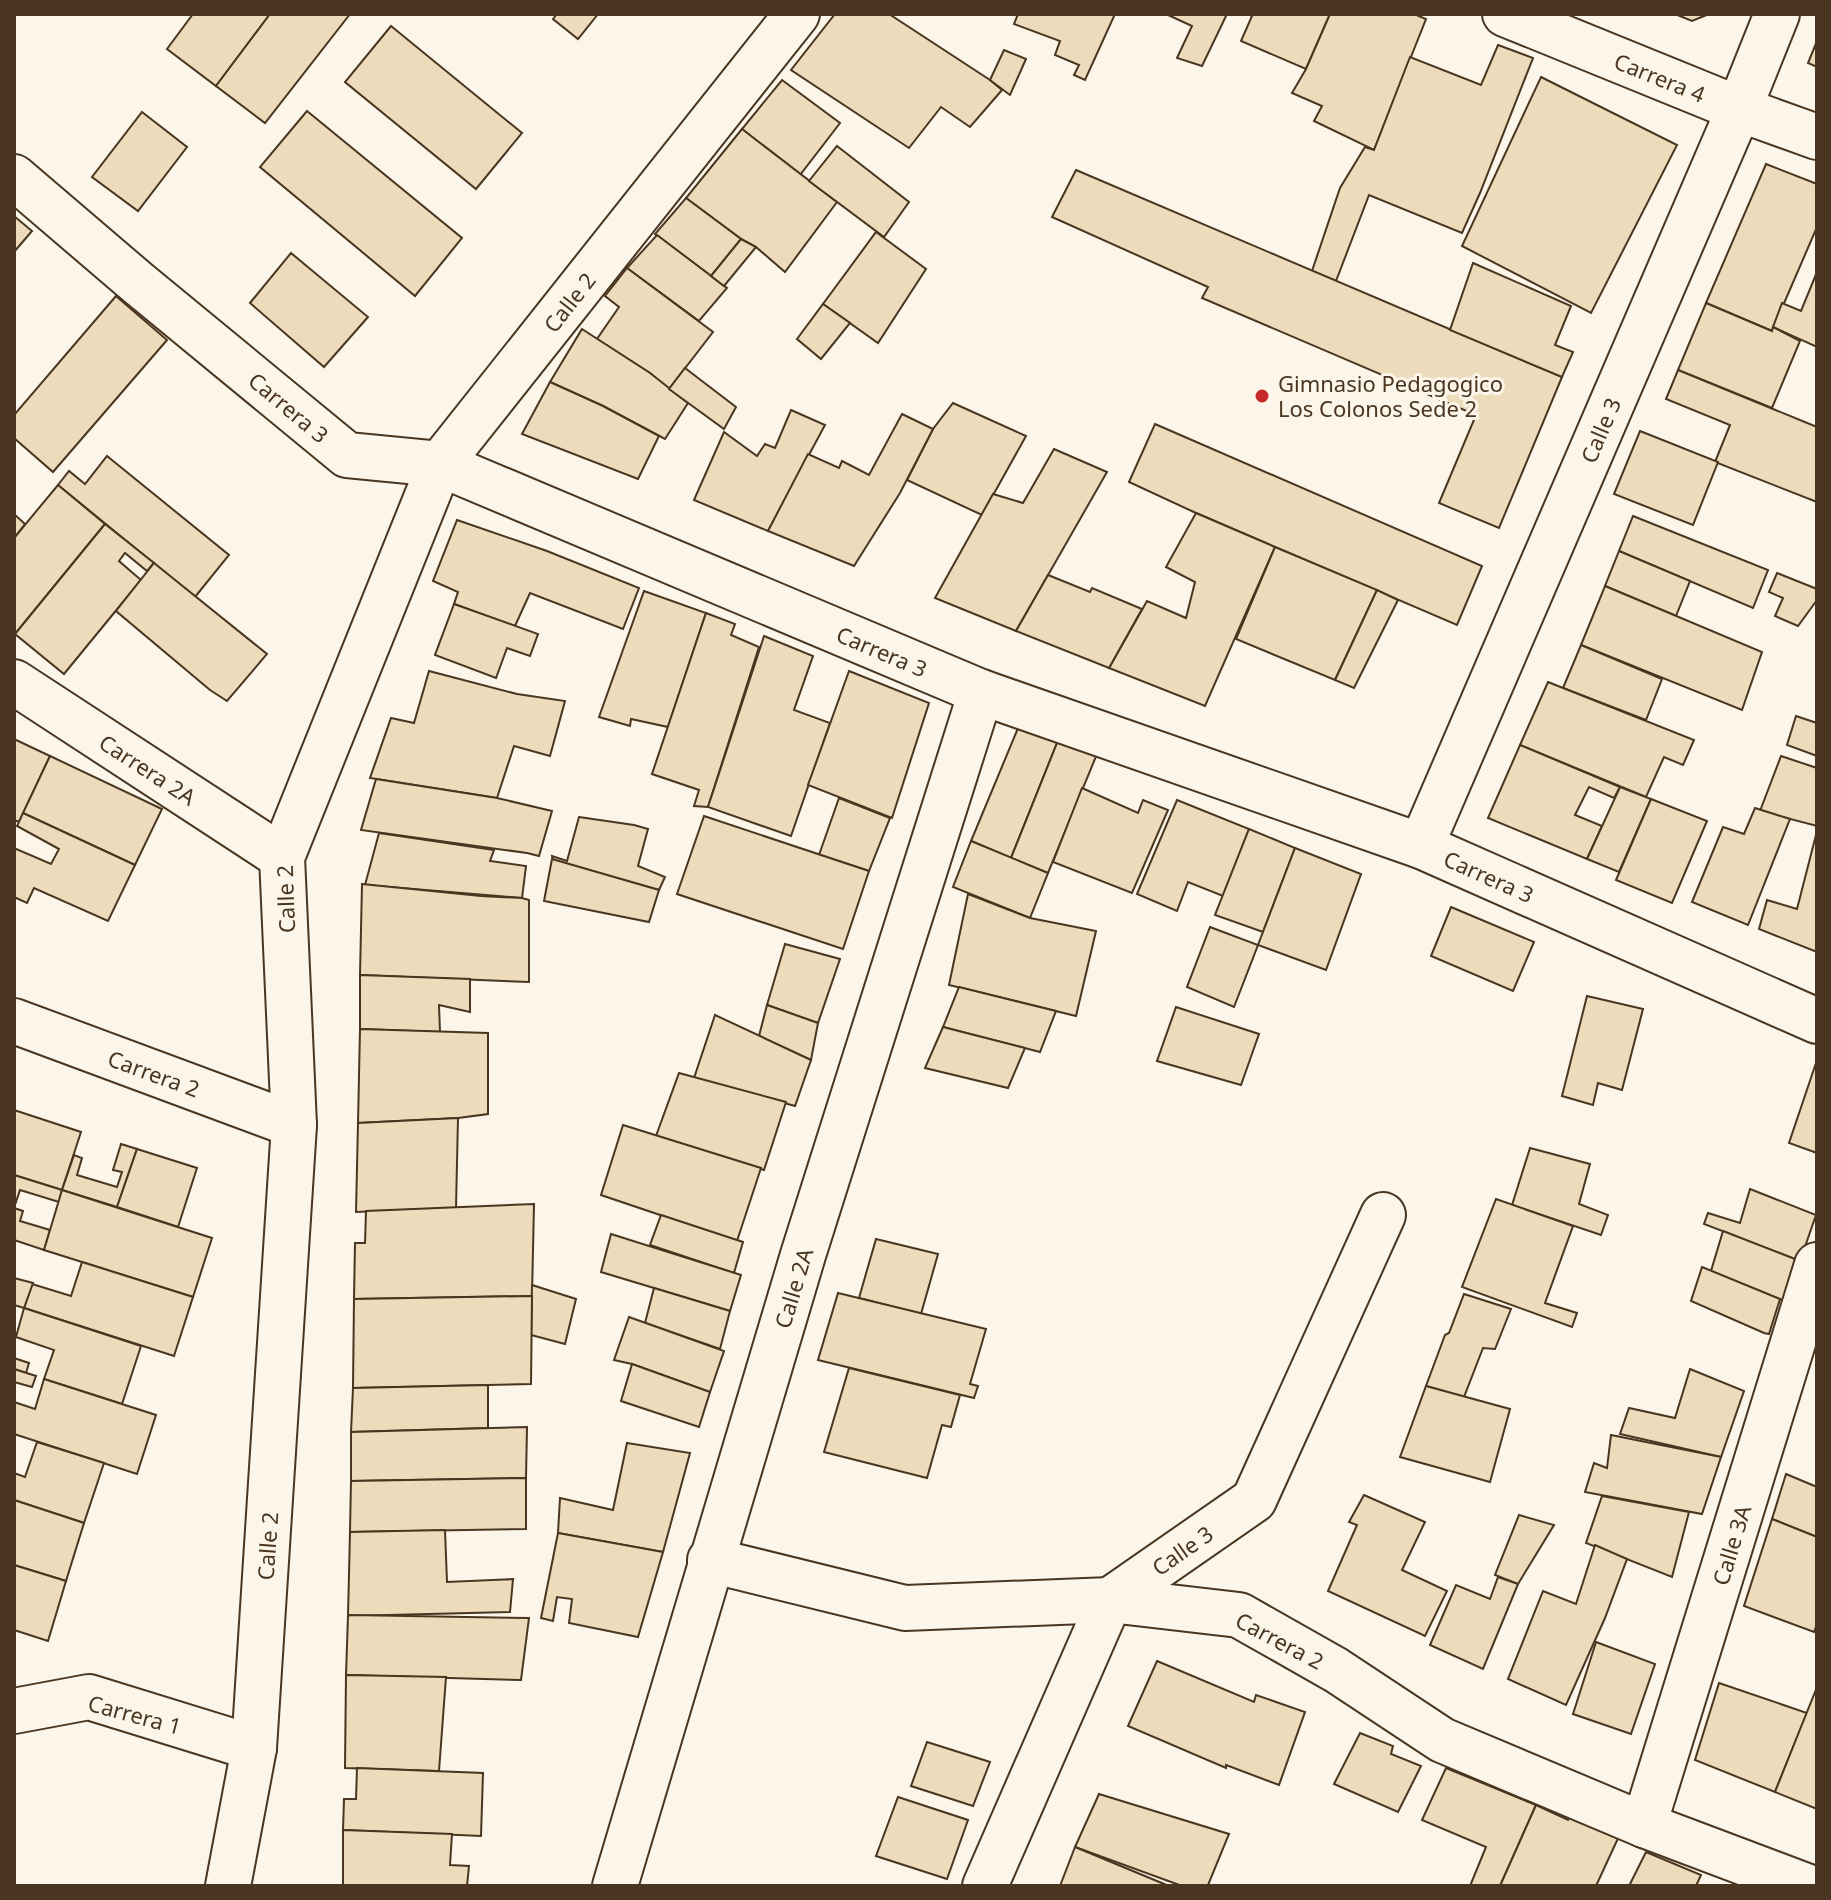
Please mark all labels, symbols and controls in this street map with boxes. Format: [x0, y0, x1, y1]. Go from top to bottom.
street label: Carrera 4 [1610, 45, 1710, 109]
street label: Calle 2 [536, 266, 602, 338]
street label: Carrera 3 [243, 365, 335, 449]
place label: Gimnasio Pedagogico Los Colonos Sede 2 [1278, 368, 1503, 423]
marker: Gimnasio Pedagogico Los Colonos Sede 2 [1253, 387, 1271, 405]
street label: Calle 3 [1573, 393, 1627, 467]
street label: Carrera 3 [832, 618, 932, 684]
street label: Carrera 2A [94, 727, 203, 812]
street label: Carrera 3 [1439, 843, 1539, 909]
street label: Calle 2 [269, 864, 301, 934]
street label: Carrera 2 [104, 1043, 204, 1103]
street label: Calle 2A [767, 1243, 820, 1332]
street label: Calle 3A [1705, 1500, 1758, 1589]
street label: Calle 2 [250, 1511, 284, 1581]
street label: Calle 3 [1145, 1518, 1219, 1582]
street label: Carrera 2 [1231, 1604, 1329, 1676]
street label: Carrera 1 [85, 1687, 185, 1741]

